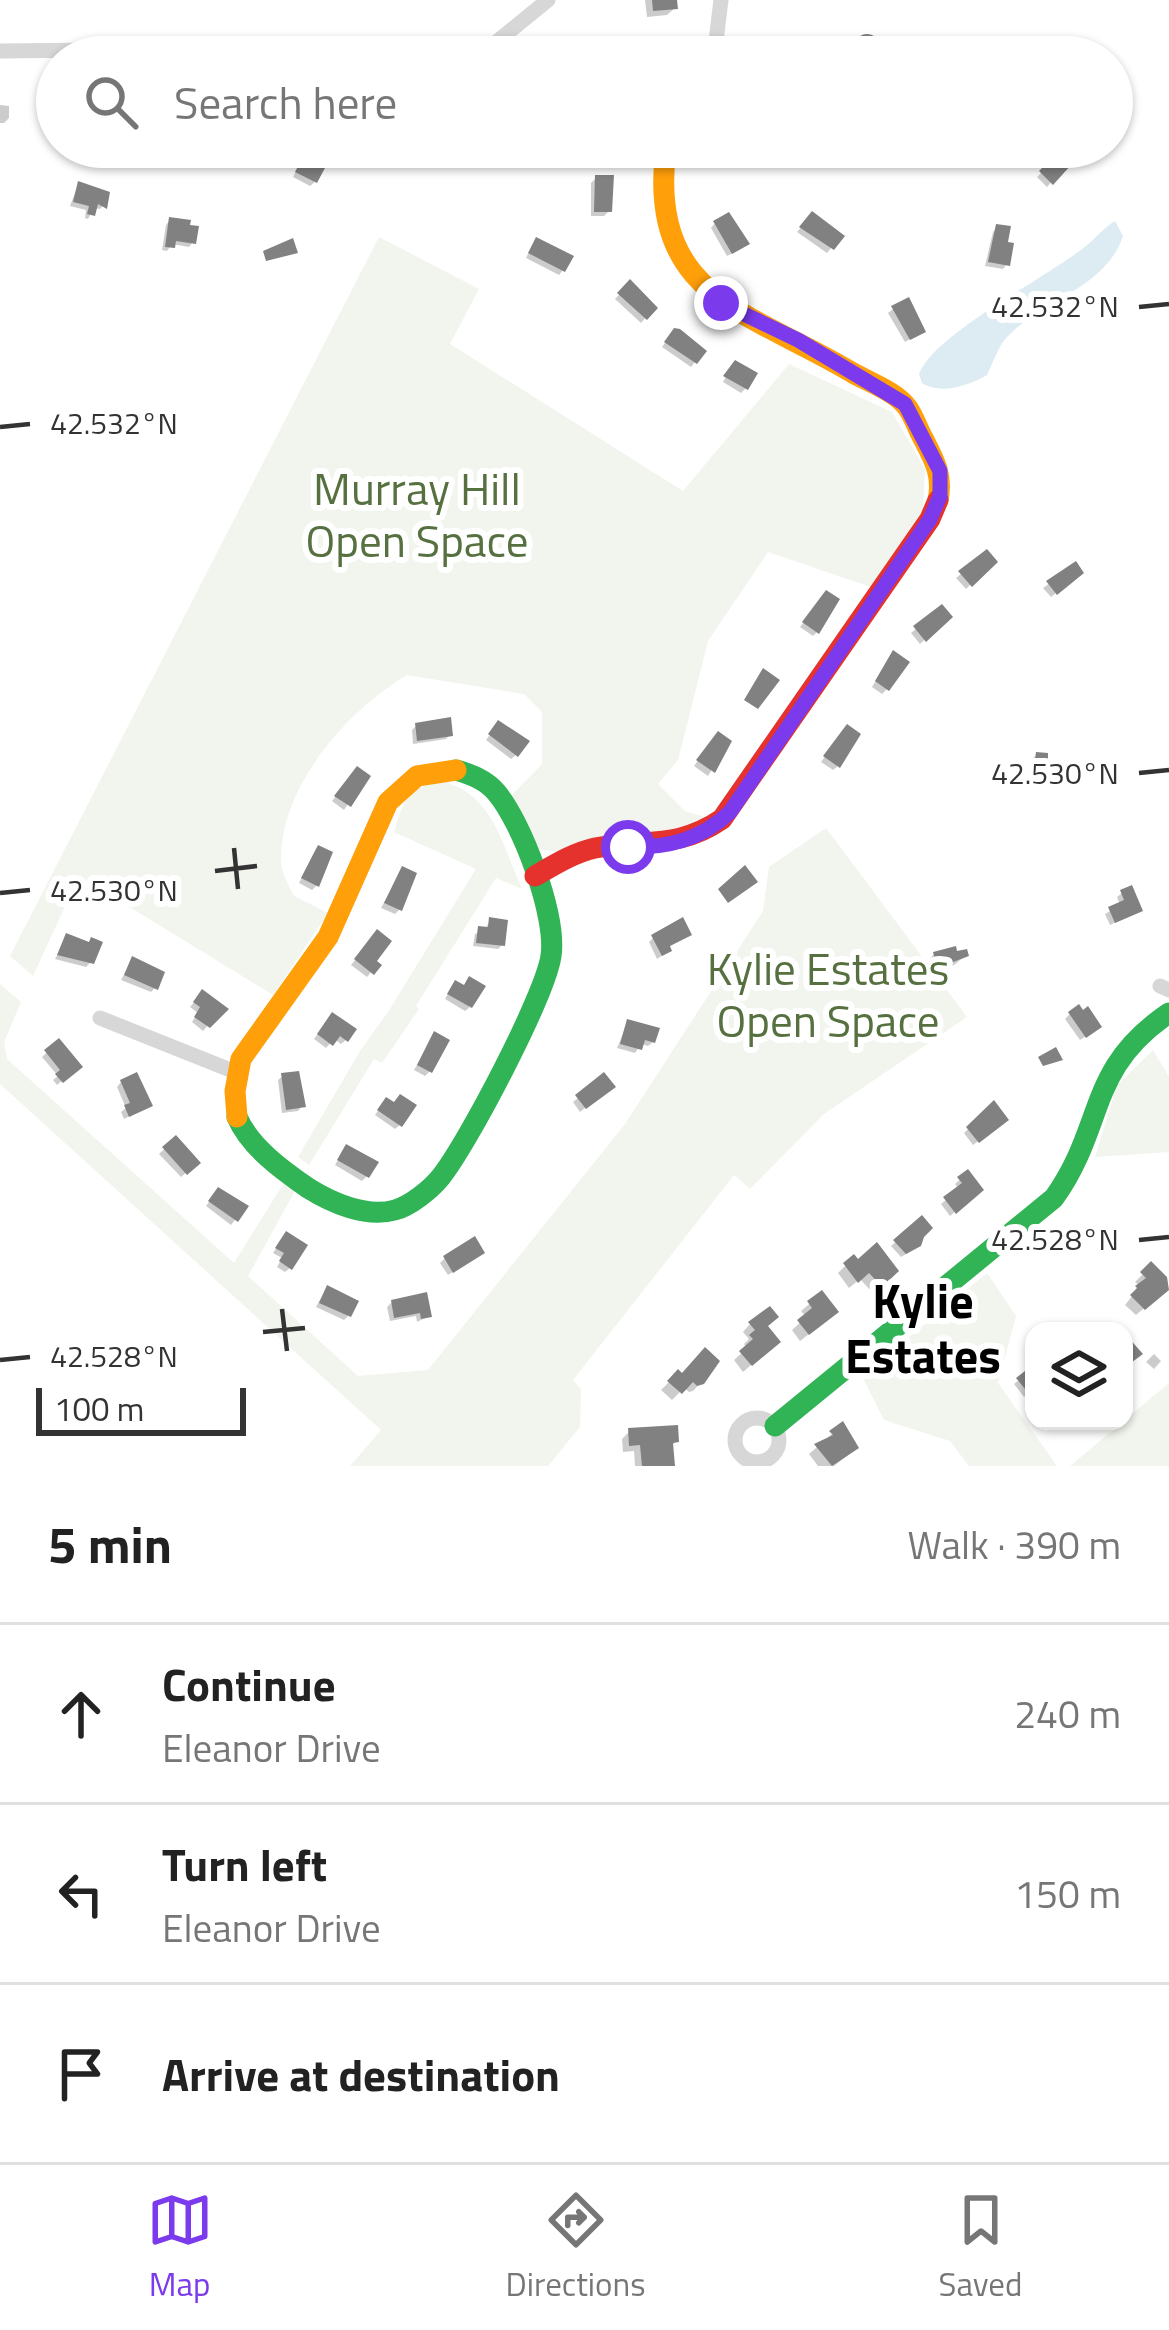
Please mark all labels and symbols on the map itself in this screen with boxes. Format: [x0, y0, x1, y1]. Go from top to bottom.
route end [694, 276, 748, 330]
text: 42.532°N [991, 283, 1119, 329]
text: 42.532°N [50, 400, 178, 446]
park label: Murray Hill Open Space [306, 454, 528, 574]
text: 42.530°N [991, 750, 1119, 796]
route start [601, 820, 655, 874]
text: 42.530°N [50, 867, 178, 913]
park label: Kylie Estates Open Space [707, 934, 949, 1054]
text: 42.528°N [991, 1216, 1119, 1262]
district label: Kylie Estates [845, 1264, 1001, 1392]
text: 42.528°N [50, 1333, 178, 1379]
scale bar [36, 1382, 246, 1435]

